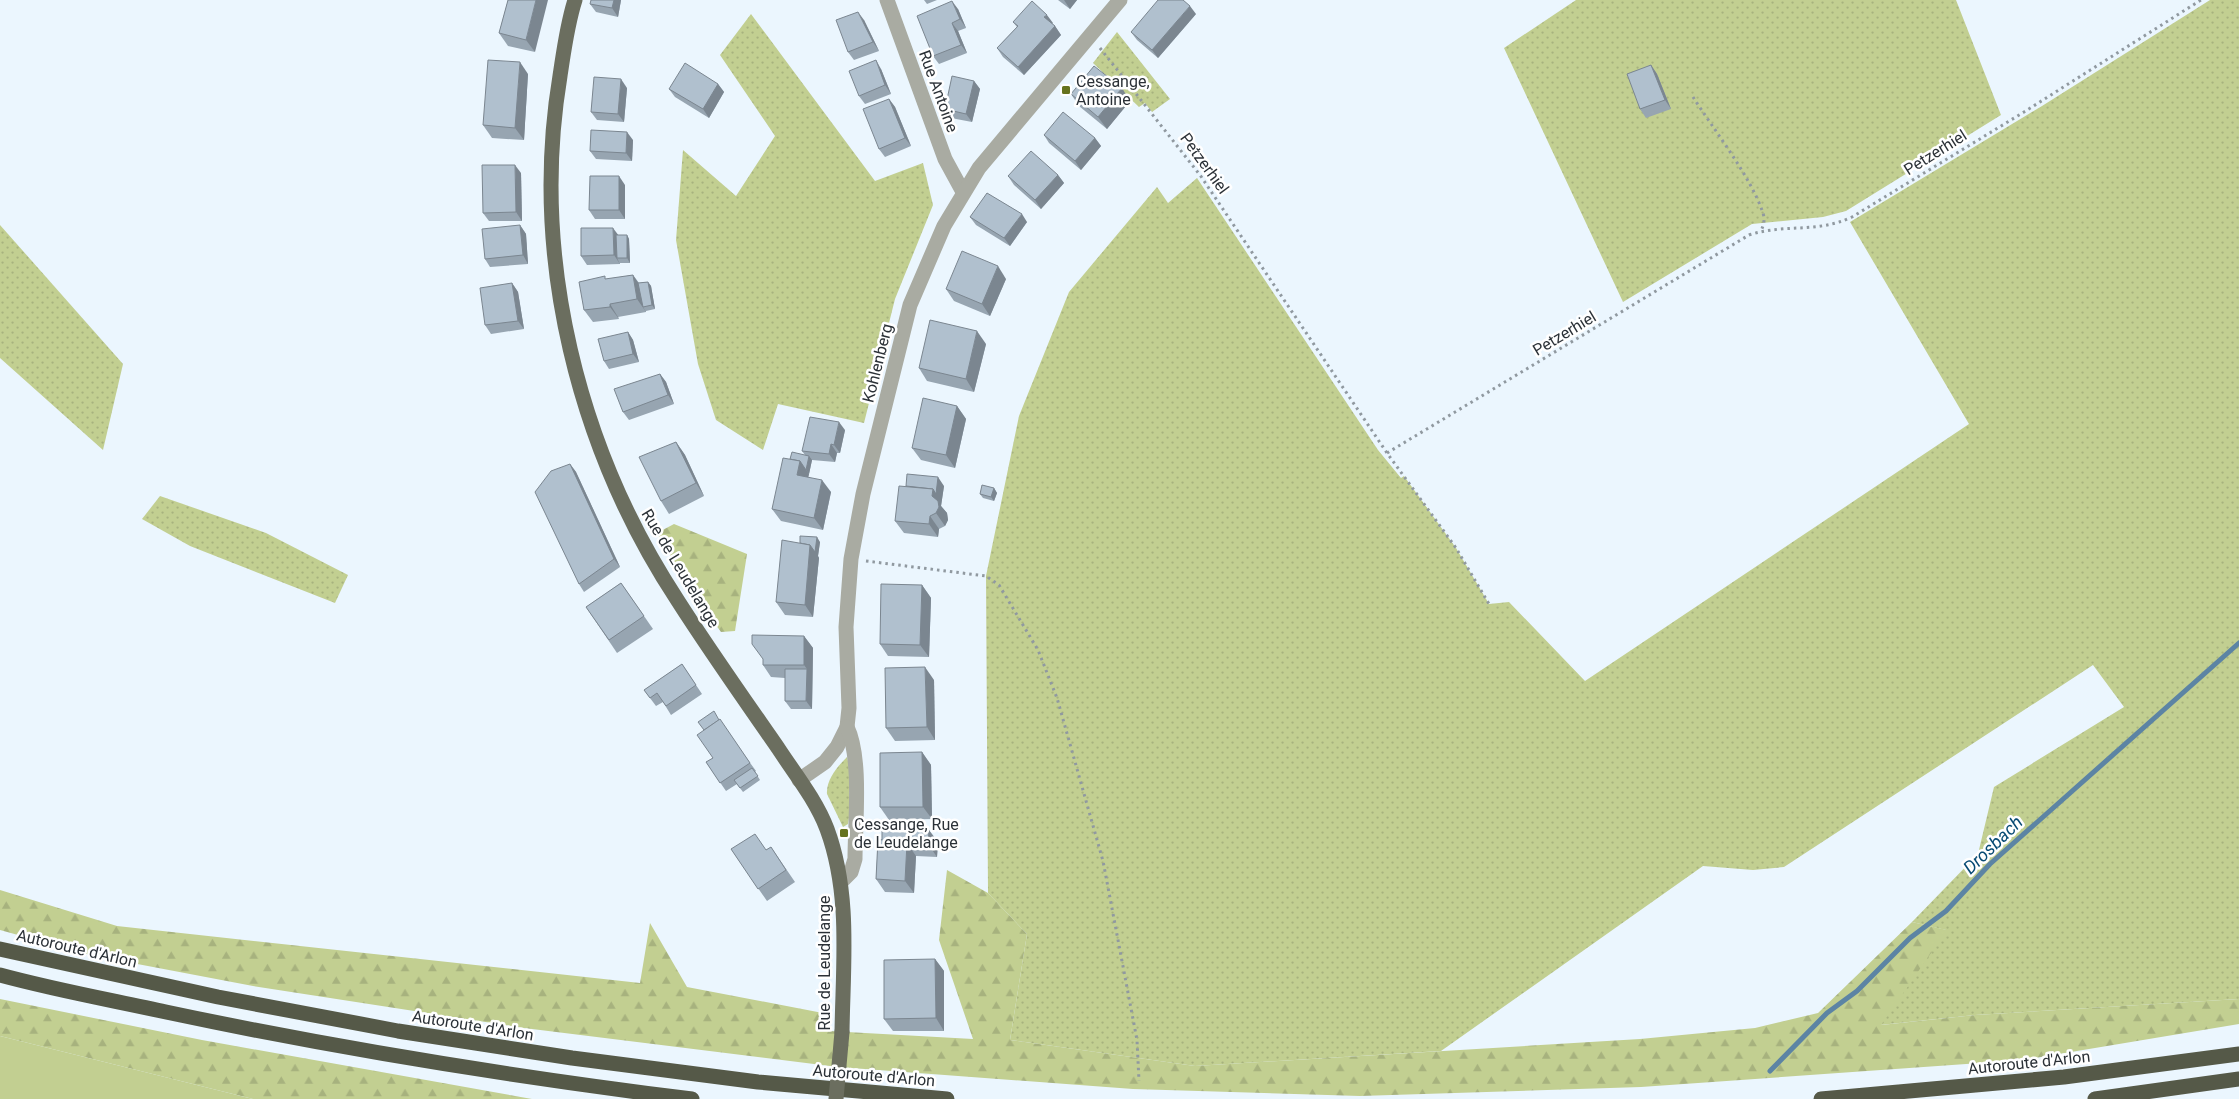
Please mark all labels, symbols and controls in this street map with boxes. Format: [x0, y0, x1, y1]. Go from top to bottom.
street label: Rue Antoine [915, 48, 962, 135]
place label: Cessange, Antoine [1076, 72, 1150, 109]
marker: Cessange, Antoine [1060, 84, 1072, 96]
street label: Petzerhiel [1900, 126, 1970, 179]
street label: Petzerhiel [1176, 129, 1233, 197]
street label: Petzerhiel [1529, 307, 1599, 360]
street label: Kohlenberg [859, 322, 896, 405]
street label: Rue de Leudelange [638, 506, 723, 631]
water label: Drosbach [1959, 811, 2027, 878]
place label: Cessange, Rue de Leudelange [854, 815, 959, 852]
marker: Cessange, Rue de Leudelange [838, 827, 850, 839]
street label: Rue de Leudelange [815, 896, 834, 1030]
street label: Autoroute d'Arlon [15, 925, 139, 972]
street label: Autoroute d'Arlon [411, 1006, 535, 1044]
street label: Autoroute d'Arlon [1967, 1047, 2091, 1078]
street label: Autoroute d'Arlon [812, 1061, 936, 1090]

